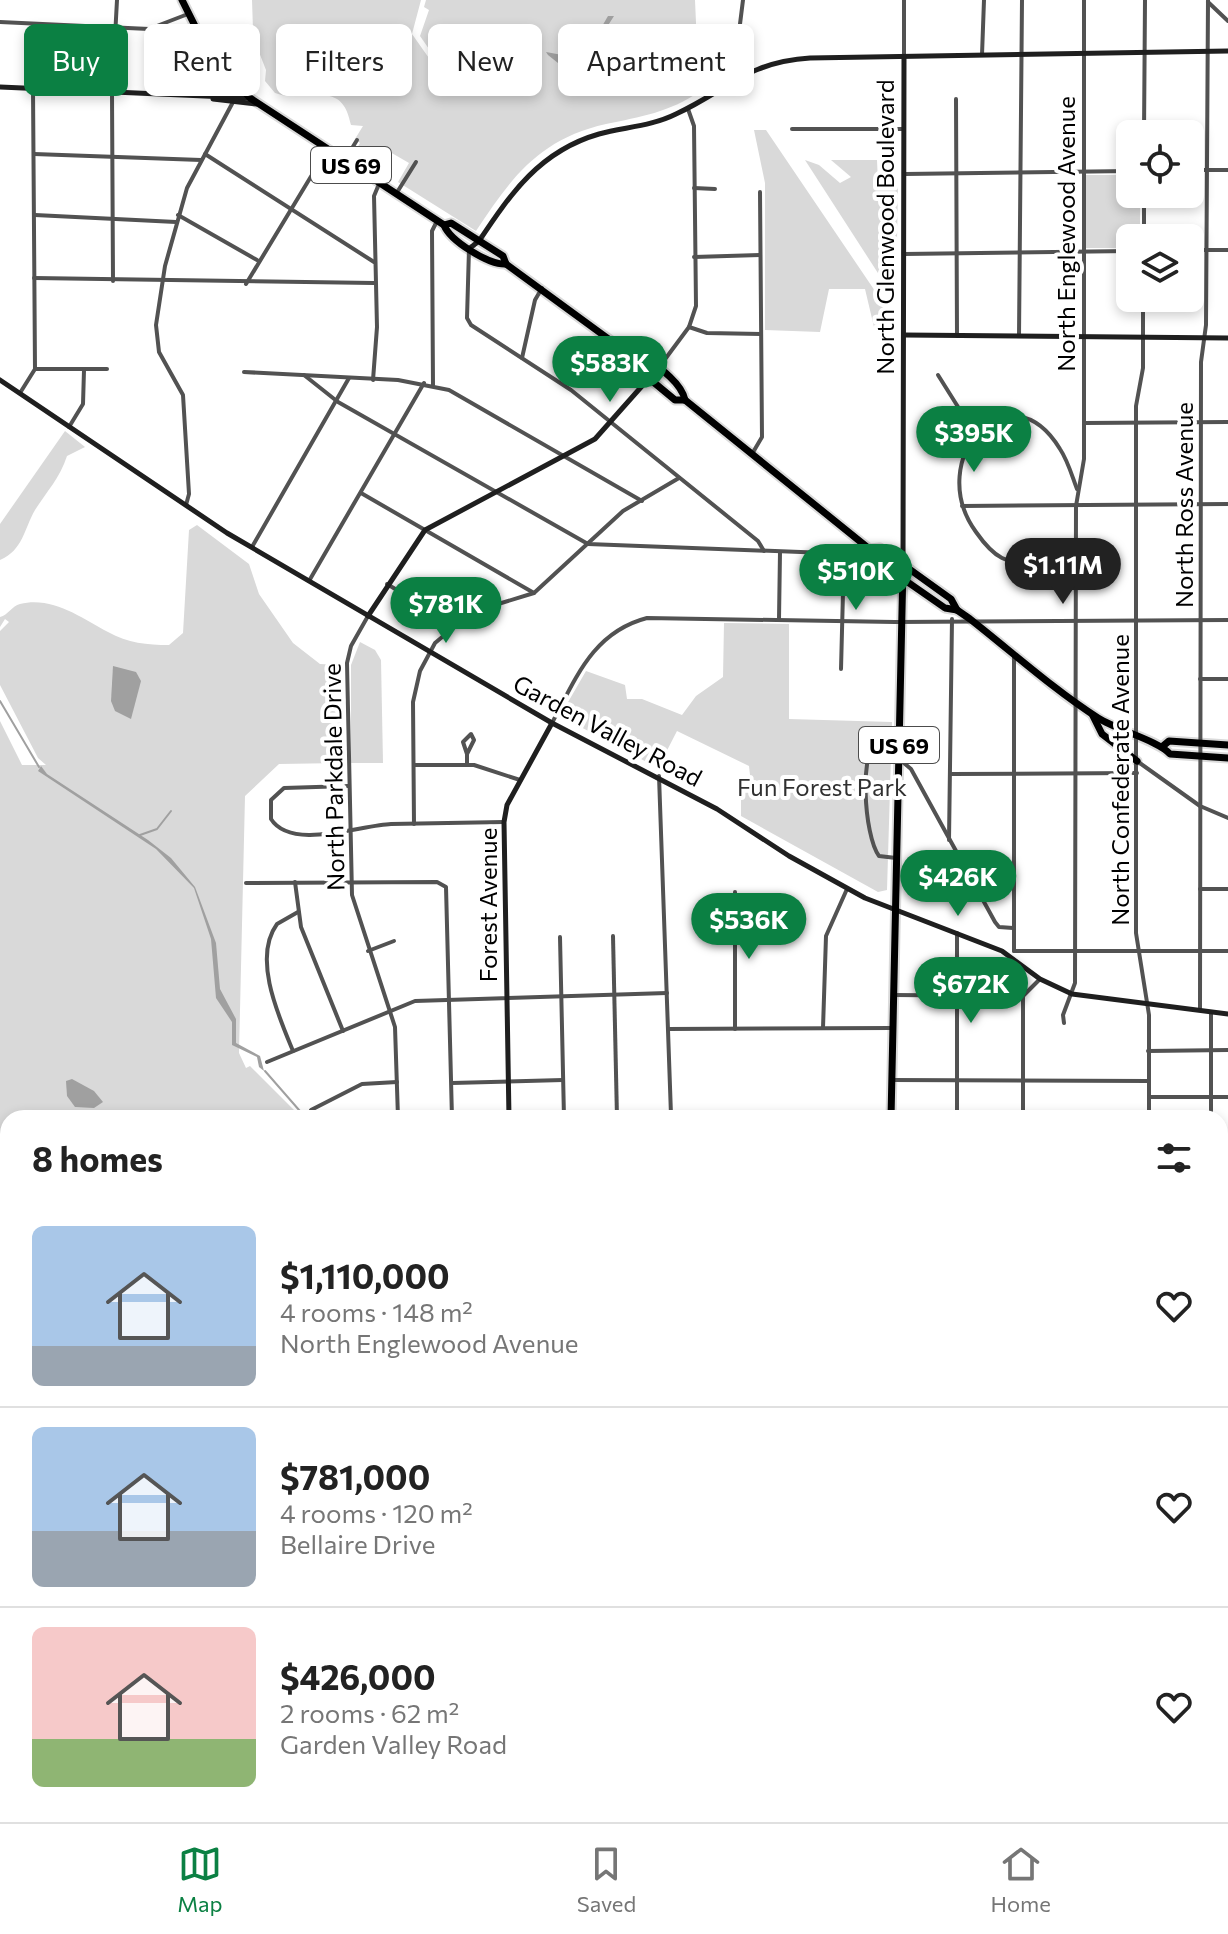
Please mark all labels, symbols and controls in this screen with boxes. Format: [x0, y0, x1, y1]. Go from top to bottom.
chip: Buy [24, 24, 128, 96]
chip: Rent [144, 24, 260, 96]
chip: Filters [276, 24, 412, 96]
chip: New [428, 24, 542, 96]
chip: Apartment [558, 24, 754, 96]
street label: North Glenwood Boulevard [870, 79, 899, 375]
street label: North Englewood Avenue [1051, 96, 1080, 372]
map controls [1116, 120, 1204, 312]
button: locate [1116, 120, 1204, 208]
road number: US 69 [311, 147, 391, 183]
button: layers [1116, 224, 1204, 312]
pin: $583K [554, 336, 666, 404]
text: $583K [570, 346, 650, 377]
street label: North Ross Avenue [1169, 402, 1198, 608]
pin: $395K [918, 406, 1030, 474]
text: $395K [934, 416, 1014, 447]
pin: $1.11M [998, 538, 1128, 606]
pin: $510K [800, 544, 912, 612]
text: $1.11M [1023, 548, 1103, 579]
text: $510K [817, 554, 895, 585]
pin: $781K [390, 577, 502, 645]
text: $781K [408, 587, 484, 618]
street label: North Confederate Avenue [1105, 634, 1134, 926]
street label: North Parkdale Drive [317, 663, 349, 891]
street label: Garden Valley Road [509, 668, 707, 792]
road number: US 69 [859, 727, 939, 763]
park label: Fun Forest Park [737, 772, 907, 801]
street label: Forest Avenue [473, 828, 502, 982]
pin: $426K [902, 850, 1014, 918]
text: $426K [918, 860, 998, 891]
pin: $536K [693, 893, 805, 961]
text: $536K [709, 903, 789, 934]
pin: $672K [915, 957, 1027, 1025]
text: $672K [932, 967, 1010, 998]
icon: filters [1152, 1136, 1196, 1180]
text: 8 homes [32, 1137, 163, 1179]
text: $1,110,000 [280, 1254, 450, 1296]
icon: home [96, 1258, 192, 1354]
icon: heart [1152, 1284, 1196, 1328]
text: 4 rooms · 148 m² [280, 1296, 473, 1327]
text: North Englewood Avenue [280, 1327, 579, 1358]
text: $781,000 [280, 1455, 430, 1497]
icon: home [96, 1459, 192, 1555]
icon: heart [1152, 1485, 1196, 1529]
text: 4 rooms · 120 m² [280, 1497, 473, 1528]
text: Bellaire Drive [280, 1528, 435, 1559]
text: $426,000 [280, 1655, 436, 1697]
icon: home [96, 1659, 192, 1755]
icon: heart [1152, 1685, 1196, 1729]
text: 2 rooms · 62 m² [280, 1697, 459, 1728]
text: Garden Valley Road [280, 1728, 507, 1759]
tab: Map [177, 1842, 223, 1917]
tab: Saved [577, 1842, 636, 1917]
tab: Home [990, 1842, 1051, 1917]

